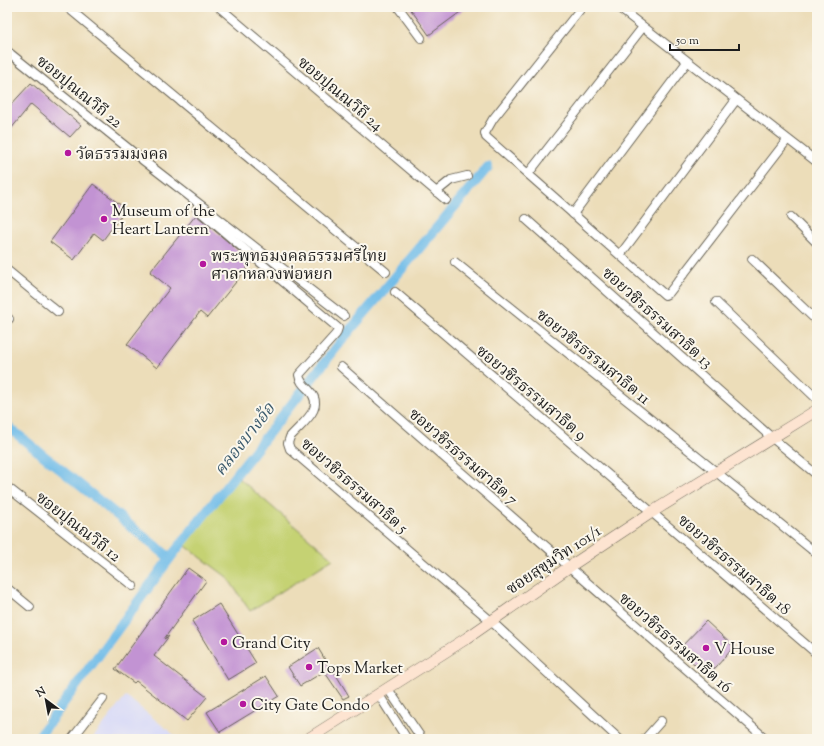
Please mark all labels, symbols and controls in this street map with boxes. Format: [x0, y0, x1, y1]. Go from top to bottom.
scale bar [670, 26, 739, 52]
text: 50 m [675, 32, 699, 50]
street label: ซอยปุณณวิถี 22 [31, 51, 127, 135]
street label: ซอยปุณณวิถี 24 [292, 52, 387, 138]
place label: วัดธรรมมงคล [76, 144, 168, 167]
marker: วัดธรรมมงคล [63, 148, 73, 158]
place label: Museum of the Heart Lantern [112, 201, 215, 242]
marker: Museum of the Heart Lantern [99, 214, 109, 224]
place label: พระพุทธมงคลธรรมศรีไทย ศาลาหลวงพ่อหยก [211, 245, 387, 287]
marker: พระพุทธมงคลธรรมศรีไทย ศาลาหลวงพ่อหยก [198, 259, 208, 269]
street label: ซอยวชิรธรรมสาธิต 13 [596, 263, 717, 375]
street label: ซอยวชิรธรรมสาธิต 11 [530, 305, 655, 412]
street label: ซอยวชิรธรรมสาธิต 9 [470, 341, 591, 447]
water label: คลองบางอ้อ [209, 398, 282, 482]
street label: ซอยวชิรธรรมสาธิต 7 [403, 404, 522, 512]
street label: ซอยวชิรธรรมสาธิต 5 [295, 434, 412, 540]
street label: ซอยปุณณวิถี 12 [30, 487, 125, 569]
street label: ซอยวชิรธรรมสาธิต 18 [672, 510, 795, 622]
street label: ซอยสุขุมวิท 101/1 [502, 520, 607, 601]
street label: ซอยวชิรธรรมสาธิต 16 [613, 588, 736, 700]
place label: Grand City [232, 633, 311, 656]
marker: Grand City [219, 637, 229, 647]
place label: V House [714, 639, 775, 662]
marker: V House [701, 643, 711, 653]
place label: Tops Market [317, 658, 404, 681]
marker: Tops Market [304, 662, 314, 672]
north arrow [26, 680, 66, 720]
text: N [32, 683, 49, 702]
place label: City Gate Condo [251, 695, 370, 718]
marker: City Gate Condo [238, 699, 248, 709]

